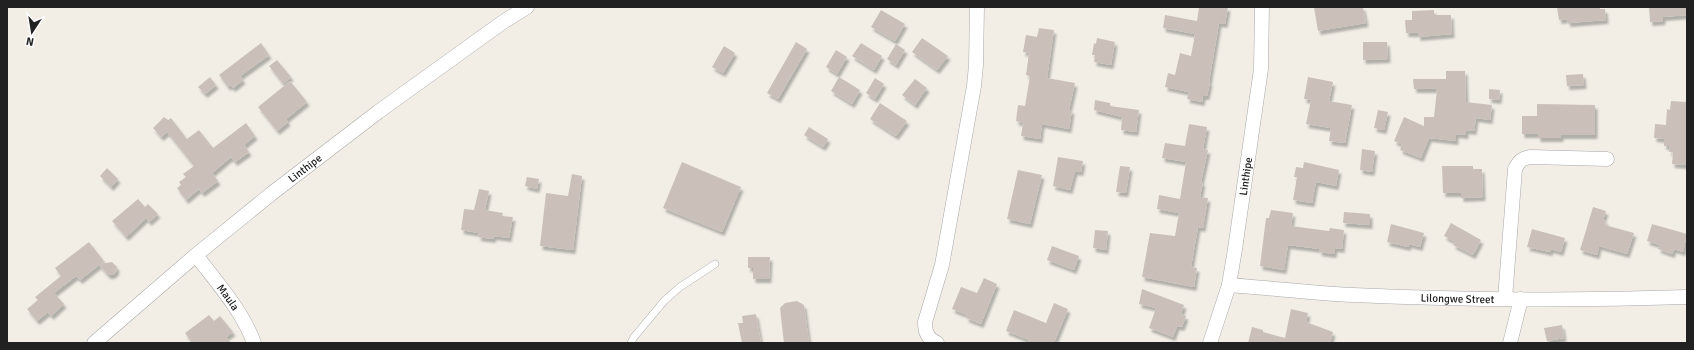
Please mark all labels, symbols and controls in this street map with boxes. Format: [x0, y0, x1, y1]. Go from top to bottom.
north arrow [12, 12, 52, 52]
text: N [25, 34, 35, 48]
street label: Linthipe [286, 152, 324, 185]
street label: Linthipe [1237, 156, 1255, 196]
street label: Maula [214, 282, 242, 313]
street label: Lilongwe Street [1420, 292, 1495, 306]

